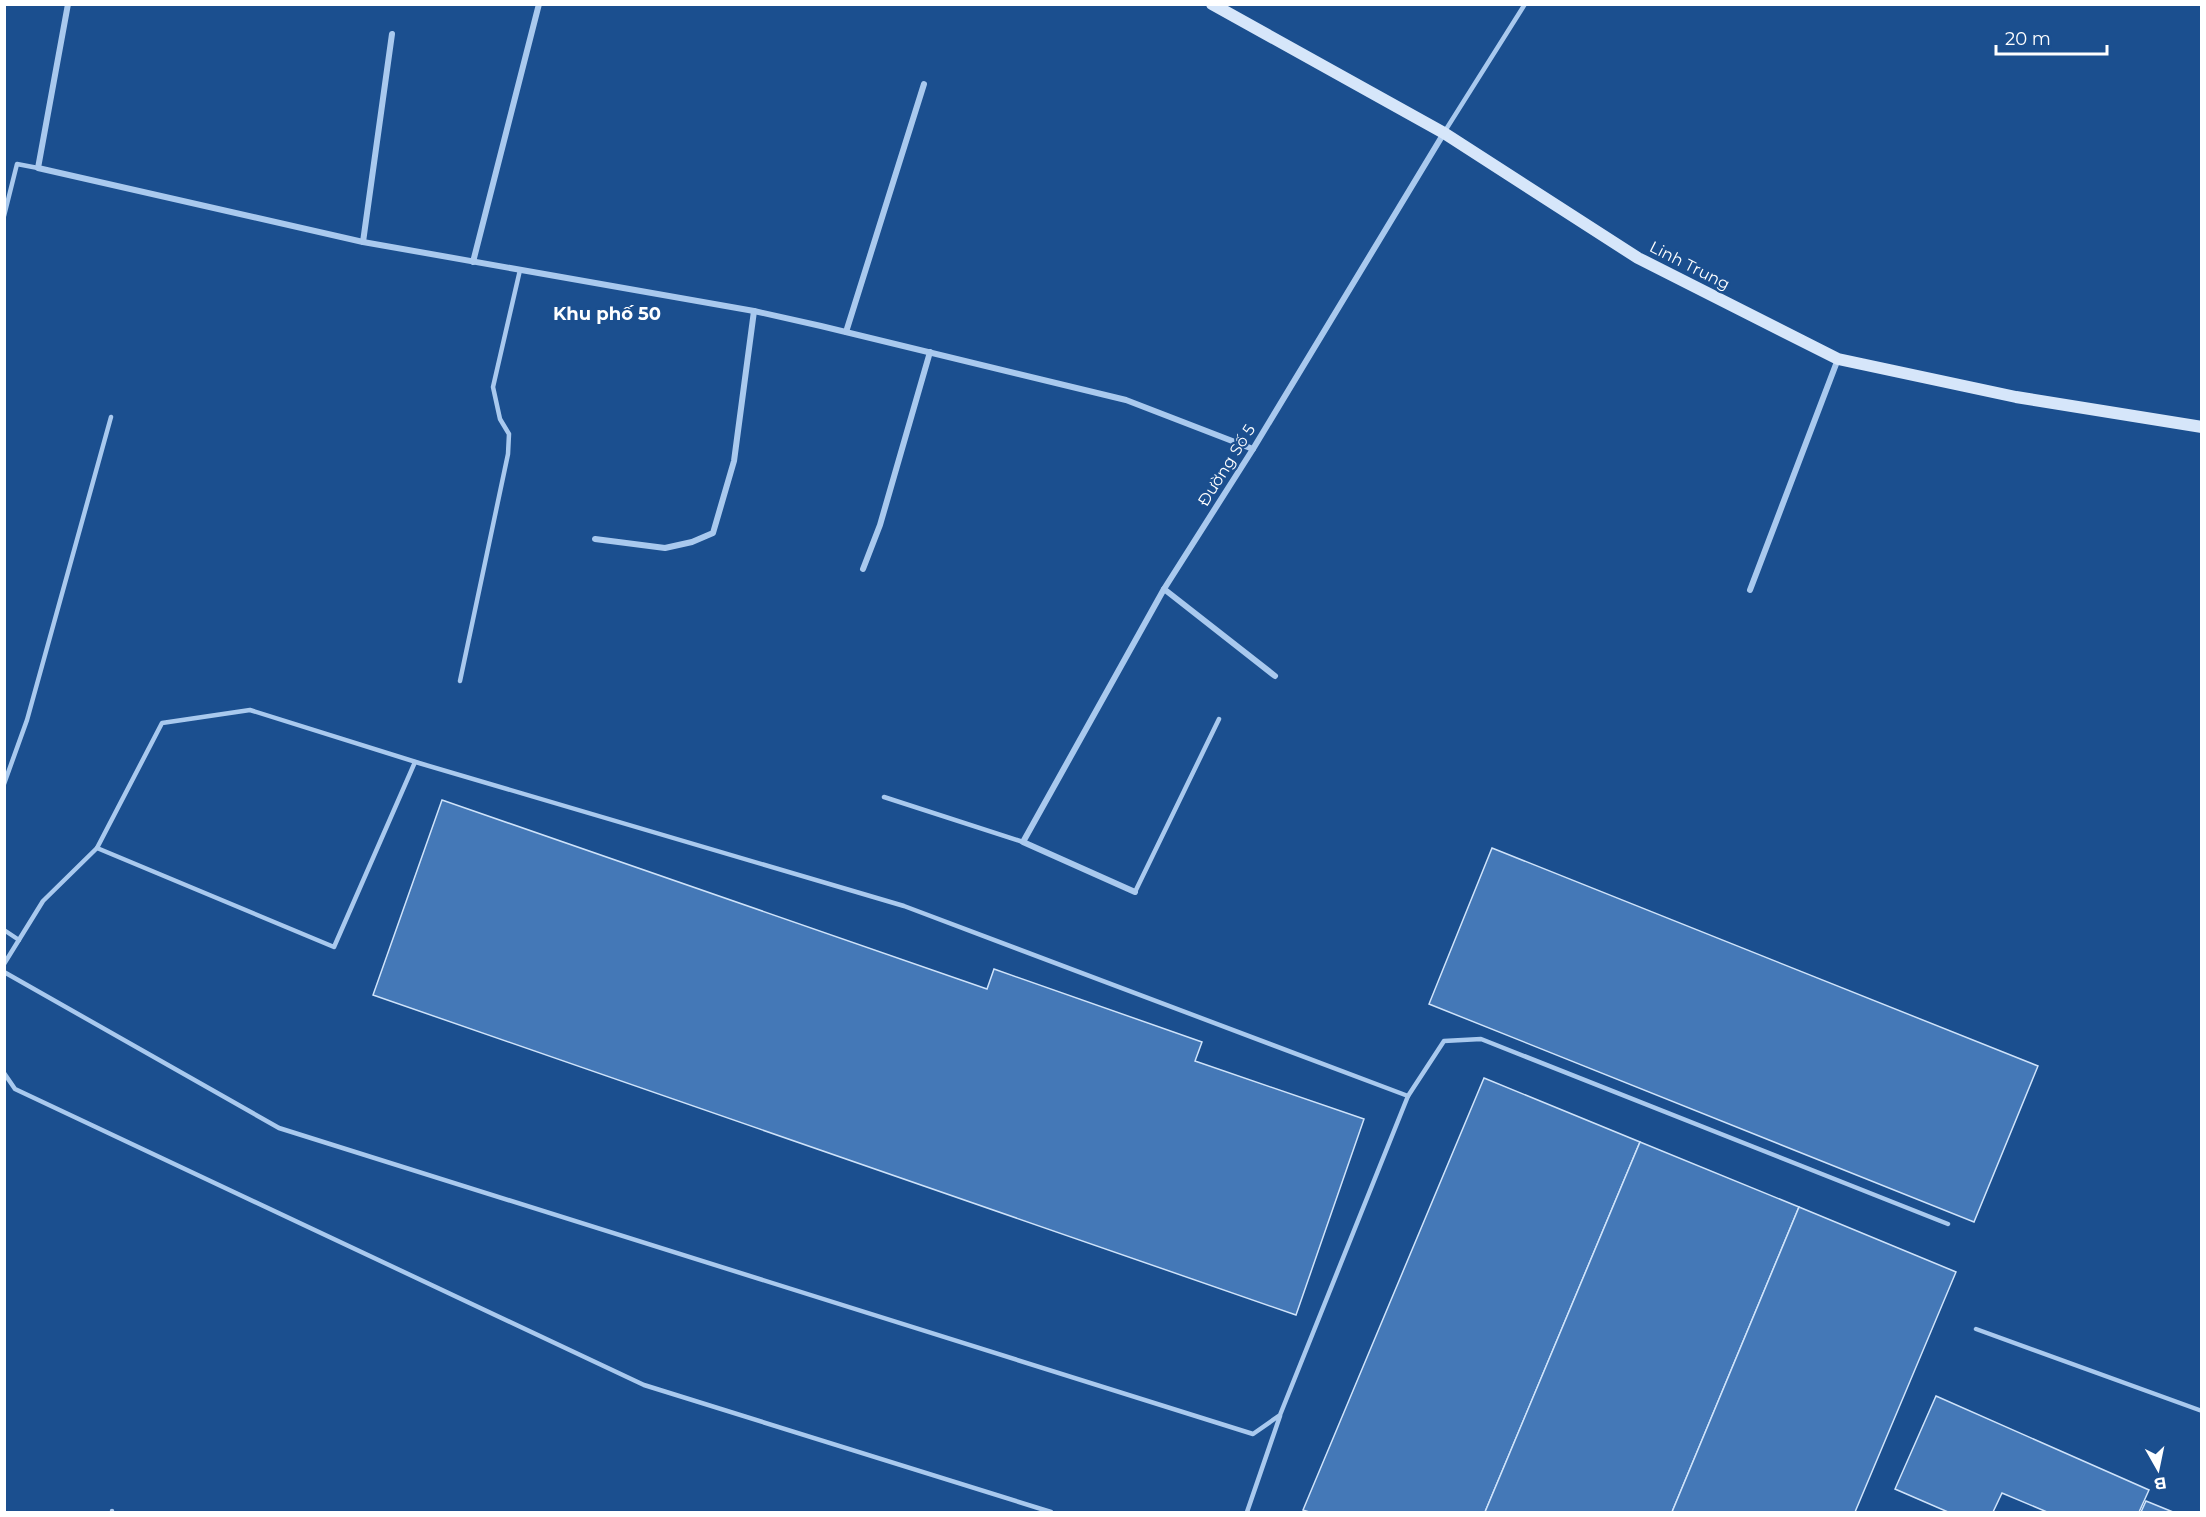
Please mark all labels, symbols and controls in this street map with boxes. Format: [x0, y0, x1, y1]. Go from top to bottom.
scale bar [1996, 18, 2107, 56]
text: 20 m [2005, 28, 2051, 50]
street label: Linh Trung [1646, 237, 1733, 294]
district label: Khu phố 50 [553, 303, 661, 325]
street label: Đường Số 5 [1194, 421, 1259, 510]
north arrow [2128, 1439, 2188, 1499]
text: B [2153, 1473, 2168, 1494]

